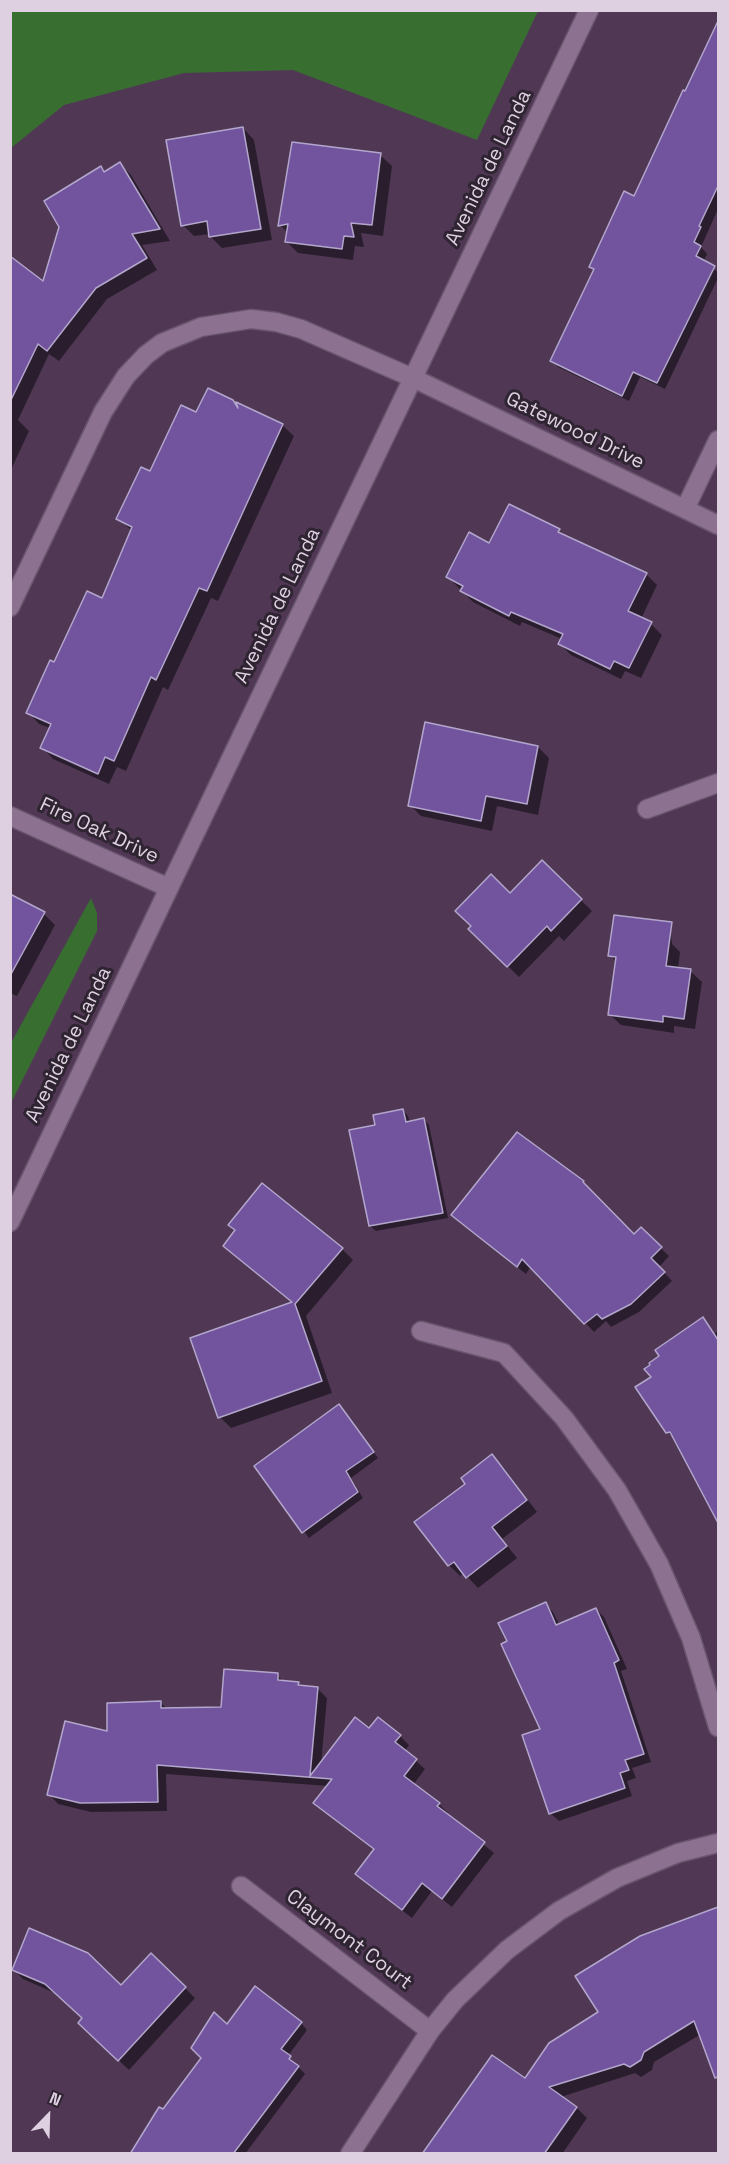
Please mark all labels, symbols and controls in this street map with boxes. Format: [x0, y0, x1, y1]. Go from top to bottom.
street label: Avenida de Landa [441, 86, 537, 250]
street label: Gatewood Drive [502, 387, 648, 475]
street label: Avenida de Landa [230, 524, 326, 688]
street label: Fire Oak Drive [36, 793, 162, 869]
street label: Avenida de Landa [21, 963, 117, 1127]
street label: Claymont Court [281, 1885, 417, 1995]
north arrow [18, 2086, 78, 2146]
text: N [46, 2087, 64, 2111]

